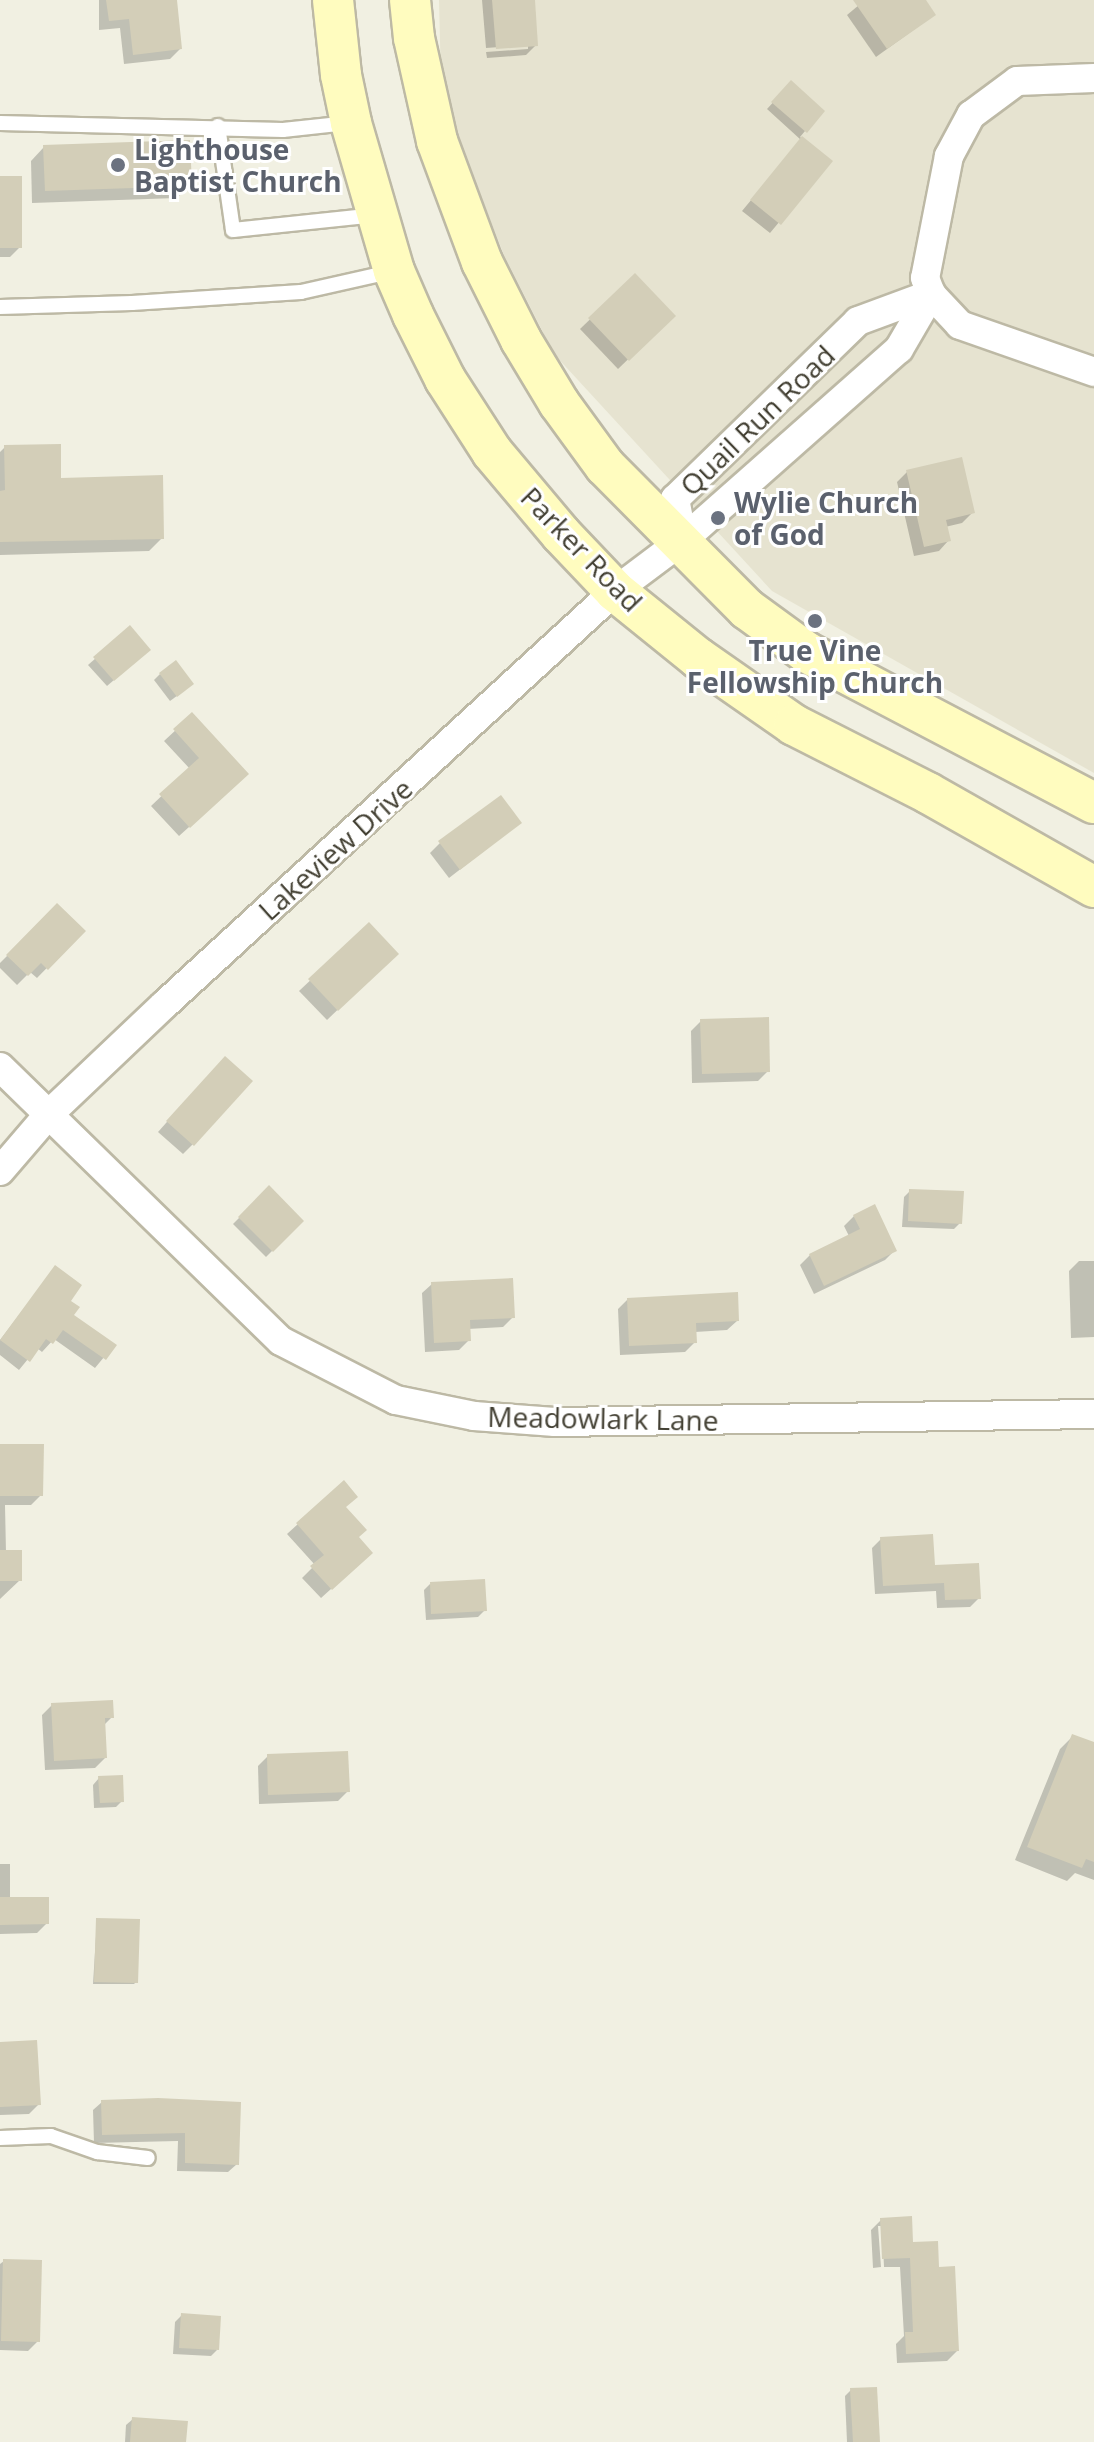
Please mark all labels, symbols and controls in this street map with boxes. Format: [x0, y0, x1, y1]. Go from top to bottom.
place label: Lighthouse Baptist Church [134, 132, 342, 198]
marker: Lighthouse Baptist Church [109, 156, 127, 174]
street label: Quail Run Road [673, 338, 841, 502]
street label: Parker Road [514, 480, 650, 618]
place label: Wylie Church of God [734, 485, 918, 551]
marker: Wylie Church of God [709, 509, 727, 527]
marker: True Vine Fellowship Church [806, 612, 824, 630]
place label: True Vine Fellowship Church [687, 633, 943, 699]
street label: Lakeview Drive [251, 771, 419, 927]
street label: Meadowlark Lane [487, 1399, 719, 1437]

